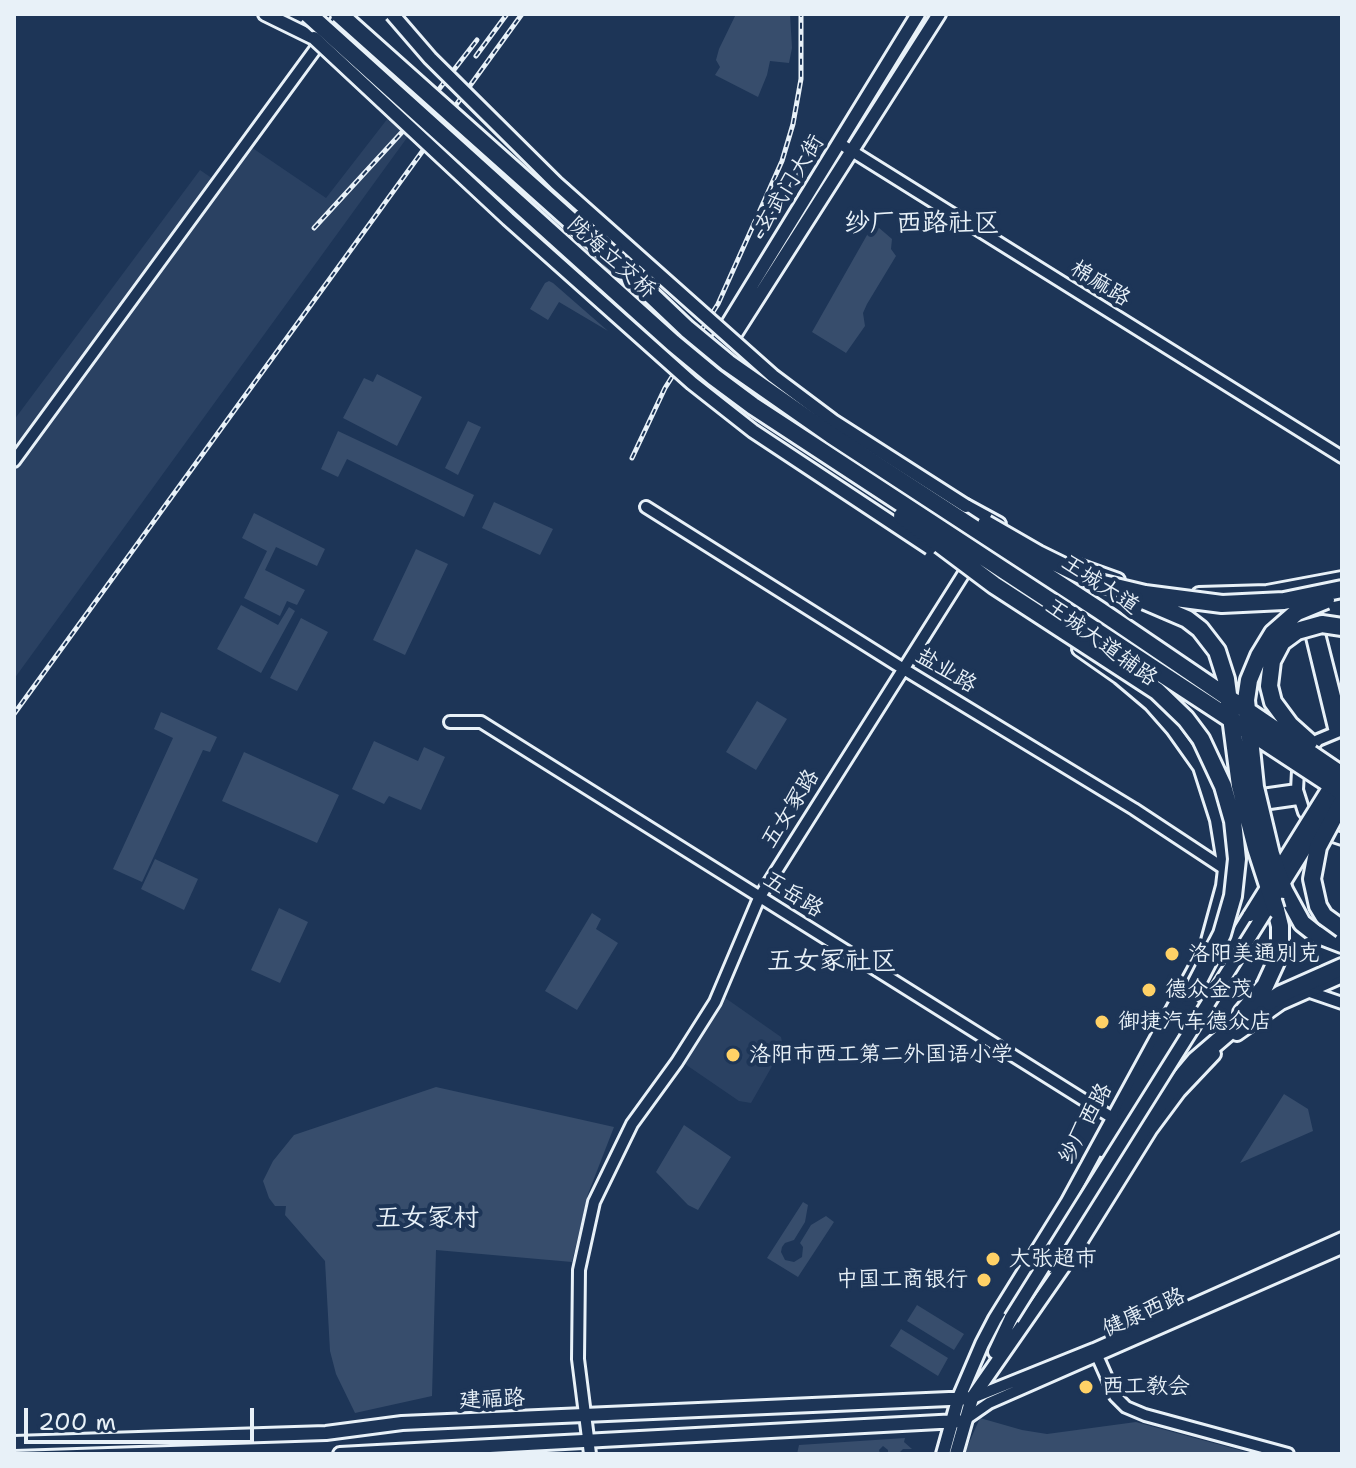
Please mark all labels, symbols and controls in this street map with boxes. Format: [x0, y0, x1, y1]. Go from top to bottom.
street label: 玄武门大街 [750, 130, 830, 238]
district label: 纱厂西路社区 [844, 208, 1000, 240]
street label: 陇海立交桥 [561, 211, 661, 305]
street label: 棉麻路 [1065, 255, 1135, 313]
street label: 王城大道 [1056, 549, 1144, 621]
street label: 王城大道辅路 [1040, 594, 1162, 692]
street label: 盐业路 [911, 643, 981, 699]
street label: 五女冢路 [756, 765, 826, 853]
street label: 五岳路 [758, 866, 828, 924]
place label: 洛阳美通别克 [1188, 941, 1320, 967]
marker: 洛阳美通别克 [1163, 945, 1181, 963]
district label: 五女冢社区 [767, 946, 897, 978]
place label: 德众金茂 [1165, 977, 1253, 1003]
marker: 德众金茂 [1140, 981, 1158, 999]
place label: 御捷汽车德众店 [1118, 1009, 1272, 1035]
marker: 御捷汽车德众店 [1093, 1013, 1111, 1031]
place label: 洛阳市西工第二外国语小学 [749, 1042, 1013, 1068]
marker: 洛阳市西工第二外国语小学 [724, 1046, 742, 1064]
street label: 纱厂西路 [1054, 1079, 1118, 1169]
district label: 五女冢村 [375, 1203, 479, 1235]
place label: 大张超市 [1009, 1246, 1097, 1272]
marker: 大张超市 [984, 1250, 1002, 1268]
place label: 中国工商银行 [836, 1267, 968, 1293]
marker: 中国工商银行 [975, 1271, 993, 1289]
street label: 健康西路 [1098, 1283, 1190, 1343]
place label: 西工教会 [1102, 1374, 1190, 1400]
marker: 西工教会 [1077, 1378, 1095, 1396]
street label: 建福路 [459, 1386, 525, 1414]
scale bar [28, 1392, 258, 1442]
text: 200 m [38, 1406, 116, 1438]

